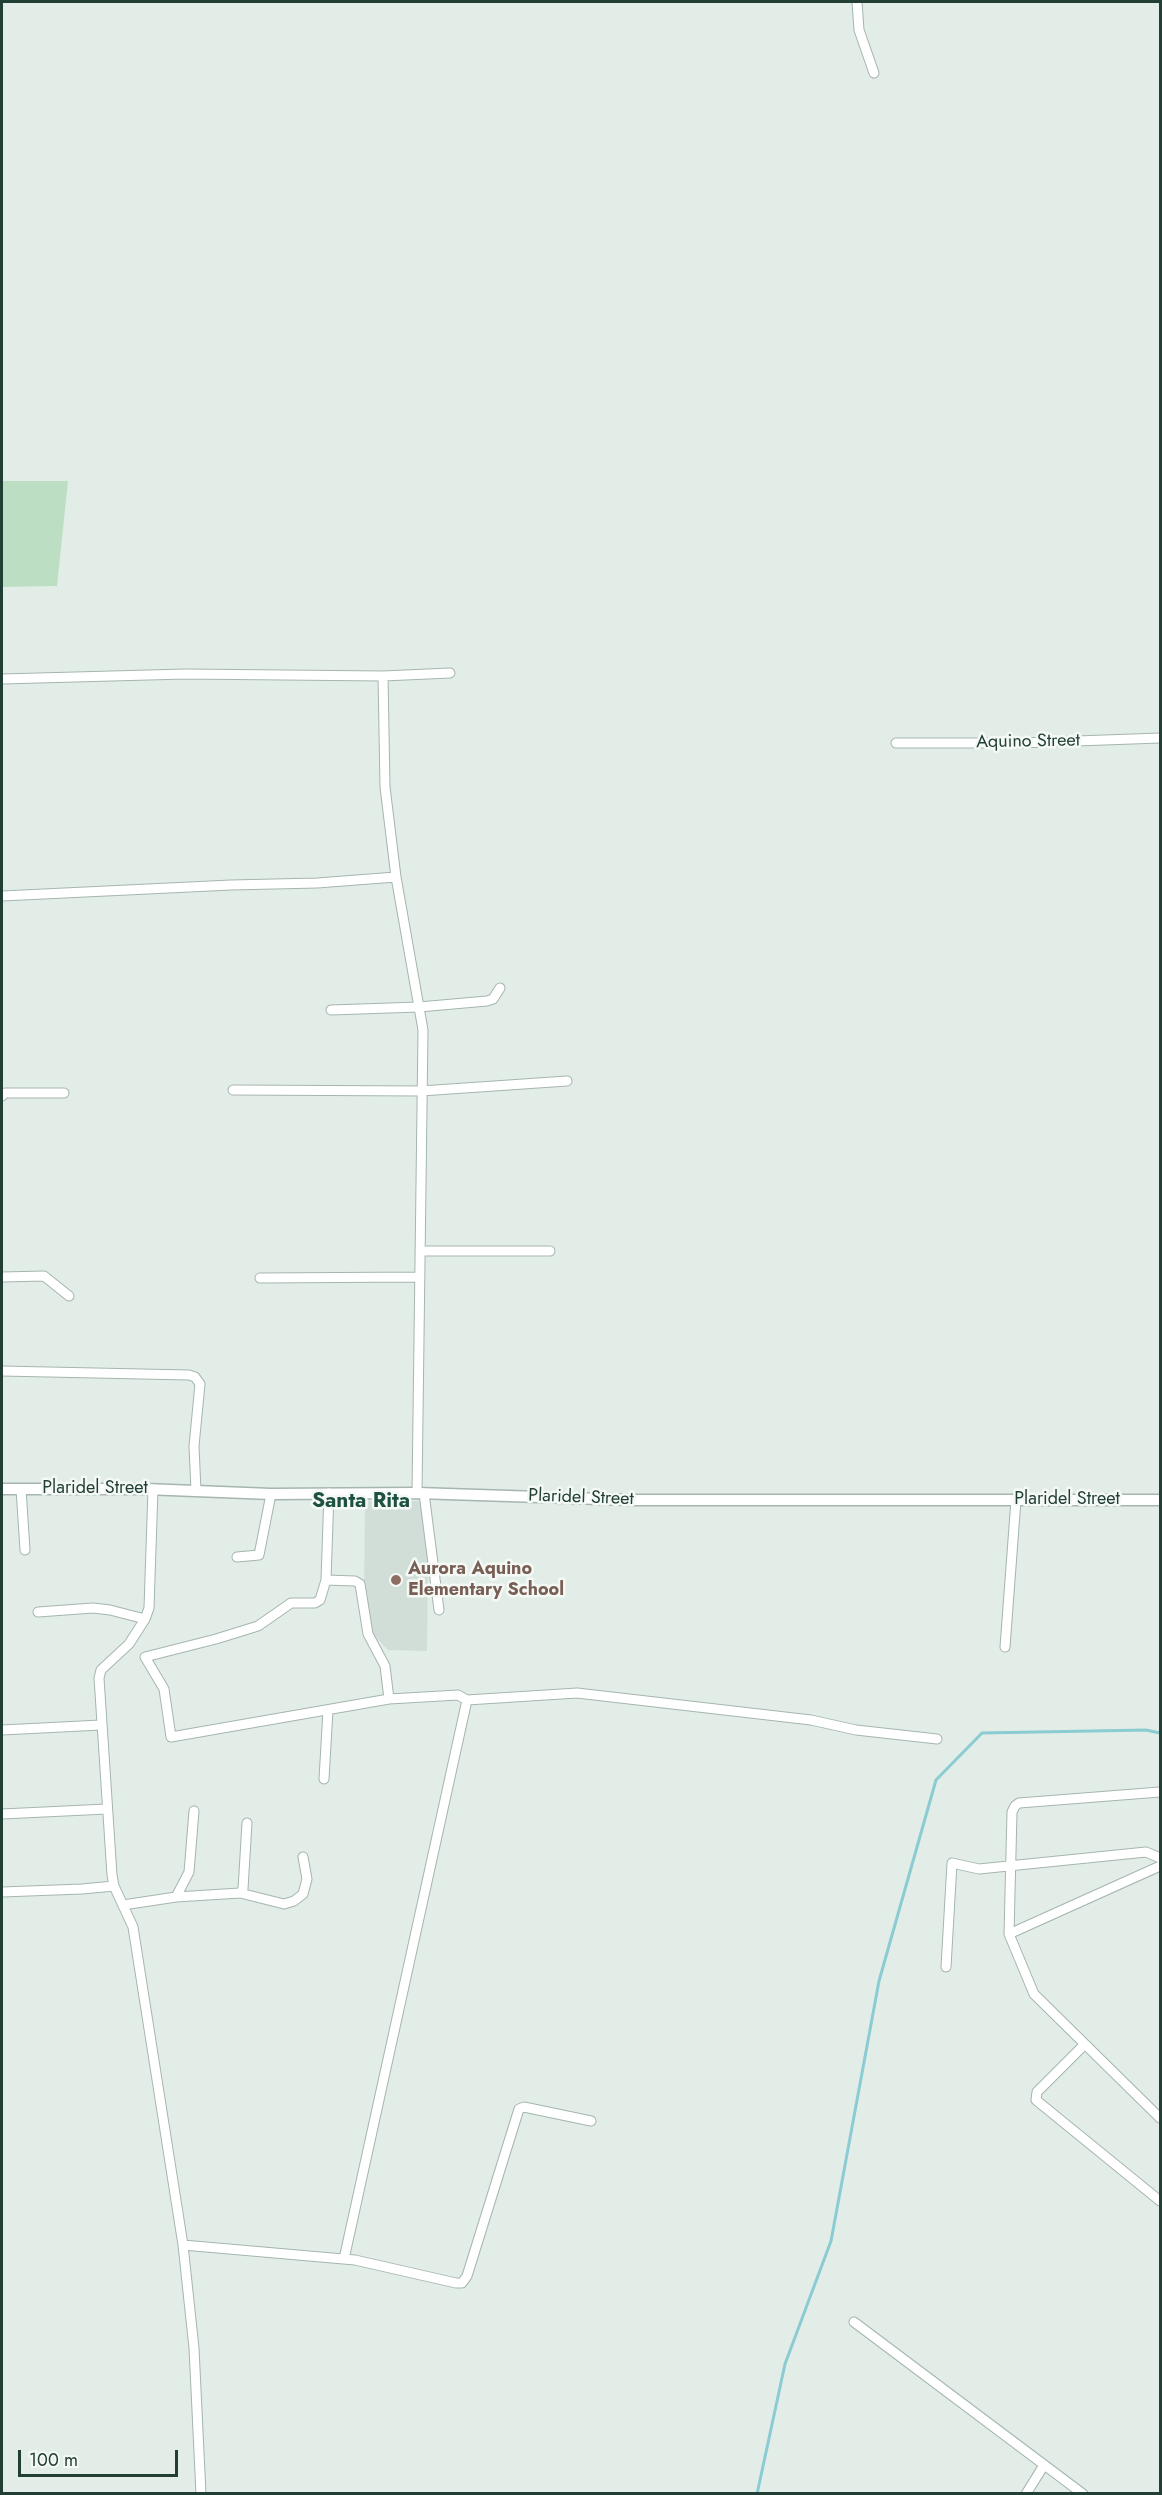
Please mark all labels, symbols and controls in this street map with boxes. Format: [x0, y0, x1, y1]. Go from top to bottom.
street label: Aquino Street [976, 730, 1080, 754]
street label: Plaridel Street [42, 1478, 148, 1500]
street label: Plaridel Street [528, 1485, 634, 1511]
district label: Santa Rita [312, 1489, 410, 1515]
street label: Plaridel Street [1014, 1489, 1120, 1511]
place label: Aurora Aquino Elementary School [408, 1559, 564, 1602]
marker: Aurora Aquino Elementary School [389, 1573, 403, 1587]
scale bar [21, 2438, 182, 2476]
text: 100 m [29, 2447, 78, 2473]

